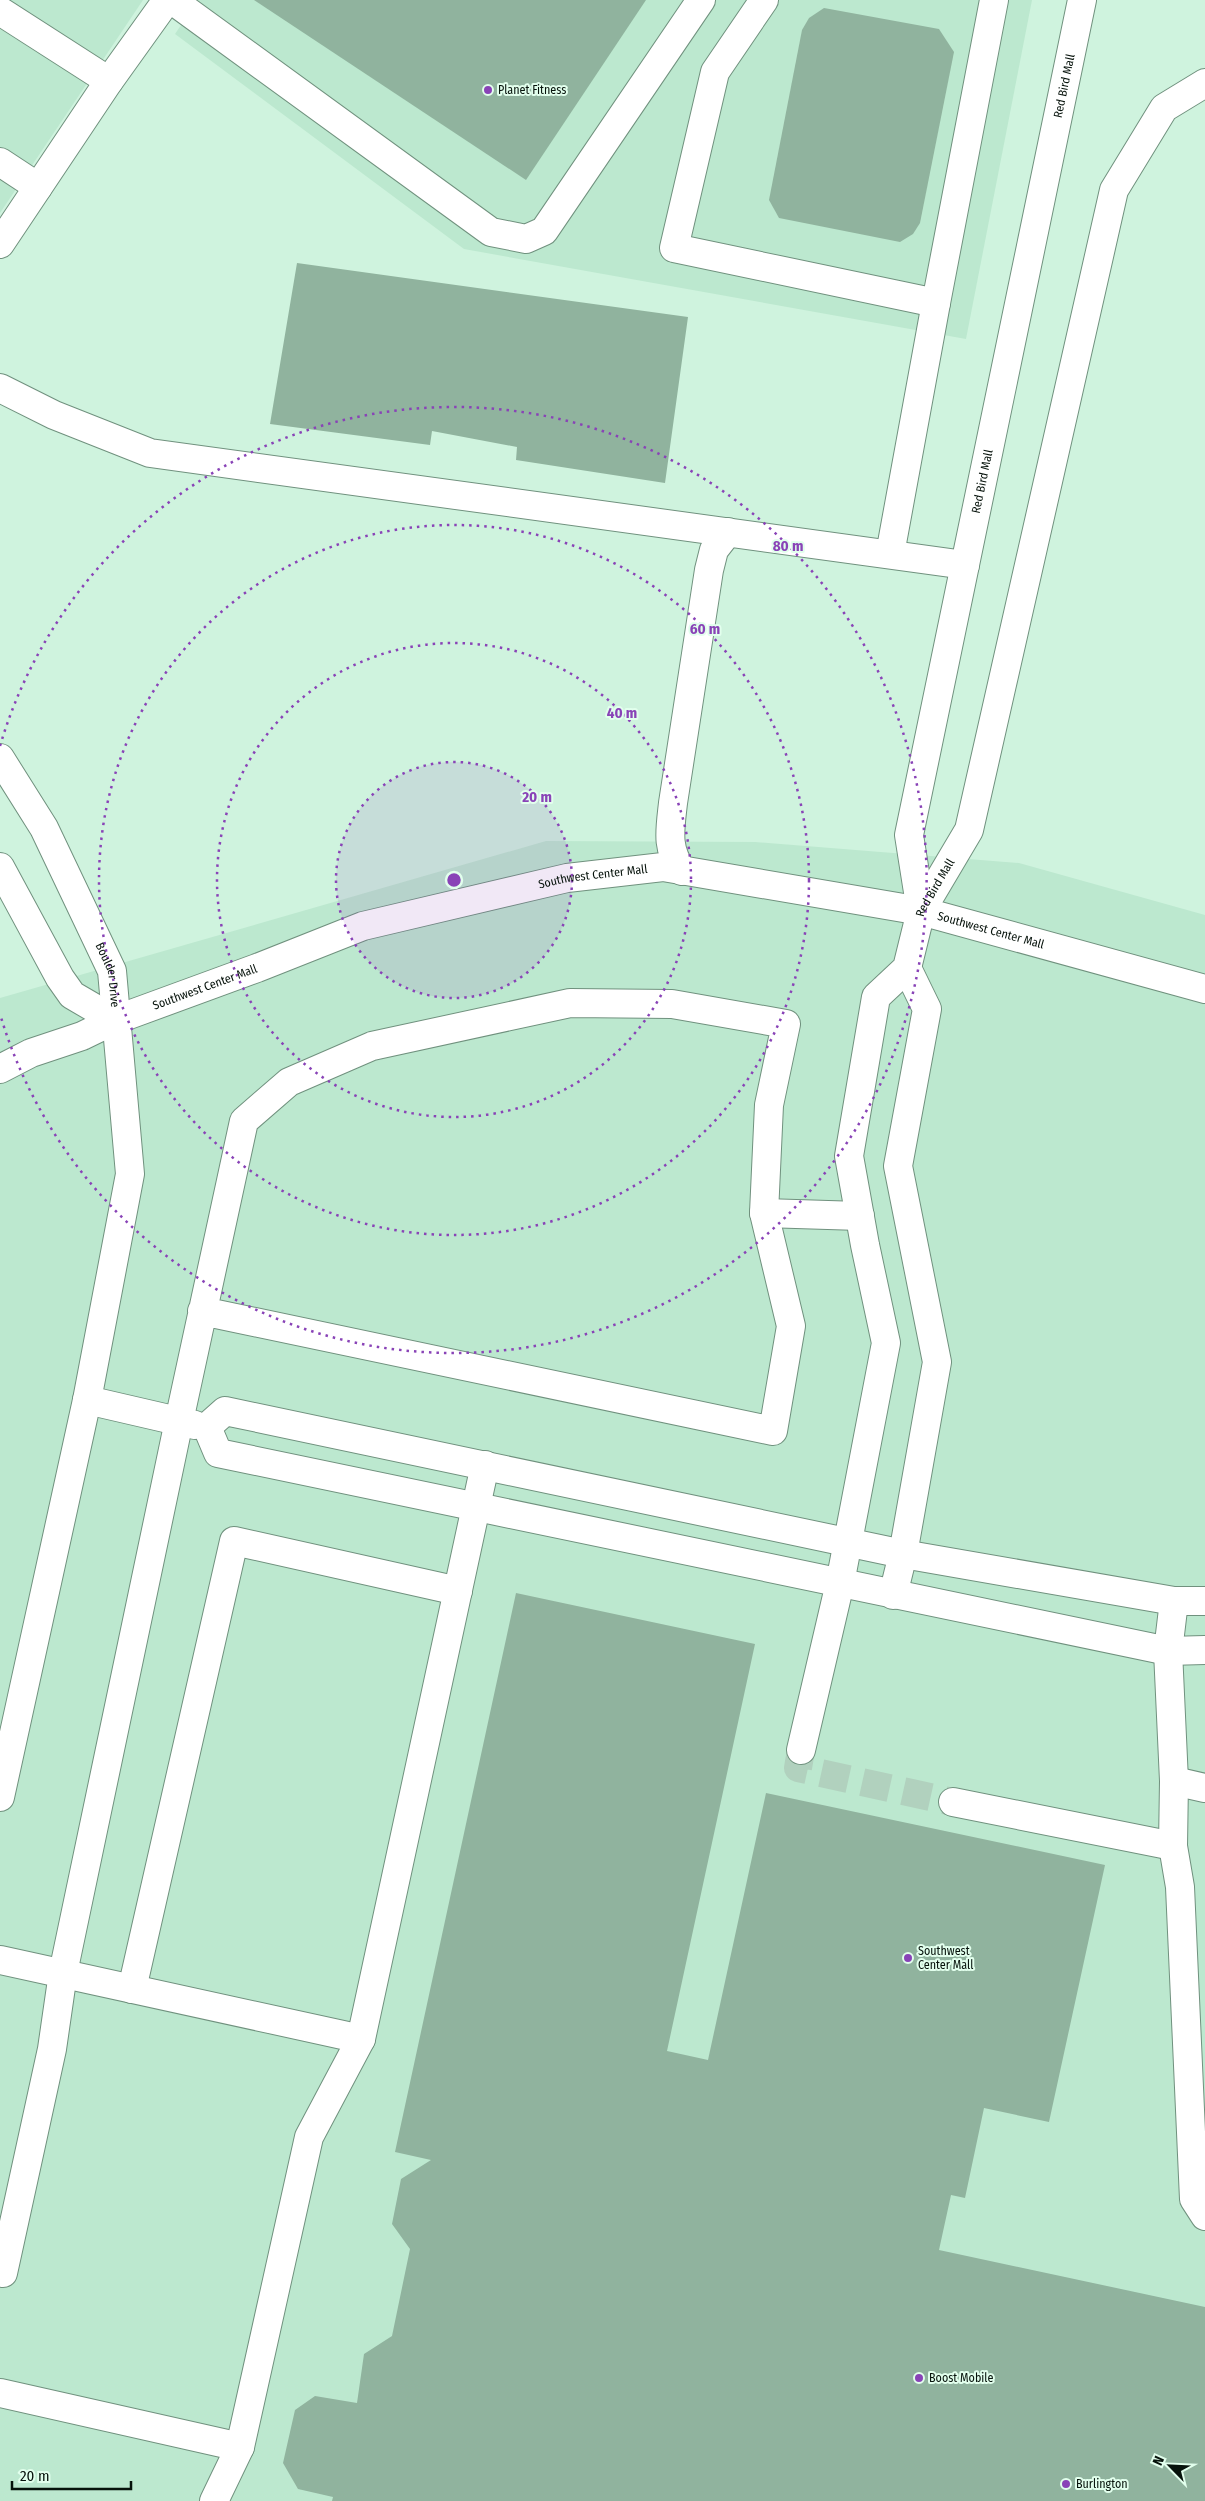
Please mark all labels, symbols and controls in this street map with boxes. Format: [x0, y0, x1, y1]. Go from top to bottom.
street label: Red Bird Mall [1051, 53, 1078, 119]
place label: Planet Fitness [498, 83, 566, 97]
marker: Planet Fitness [482, 84, 494, 96]
street label: Red Bird Mall [969, 448, 996, 515]
text: 80 m [773, 537, 803, 555]
text: 60 m [690, 620, 720, 638]
text: 40 m [607, 704, 637, 722]
text: 20 m [521, 788, 552, 806]
street label: Red Bird Mall [913, 856, 957, 918]
street label: Southwest Center Mall [537, 862, 648, 891]
centre of rings [445, 871, 463, 889]
street label: Southwest Center Mall [936, 909, 1046, 952]
street label: Boulder Drive [93, 940, 122, 1008]
street label: Southwest Center Mall [151, 962, 259, 1013]
place label: Southwest Center Mall [918, 1944, 973, 1972]
marker: Southwest Center Mall [902, 1952, 914, 1964]
place label: Boost Mobile [929, 2371, 993, 2385]
marker: Boost Mobile [913, 2372, 925, 2384]
north arrow [1145, 2441, 1195, 2491]
text: N [1149, 2454, 1168, 2468]
scale bar [12, 2458, 131, 2490]
text: 20 m [20, 2467, 50, 2485]
place label: Burlington [1076, 2477, 1128, 2491]
marker: Burlington [1060, 2478, 1072, 2490]

